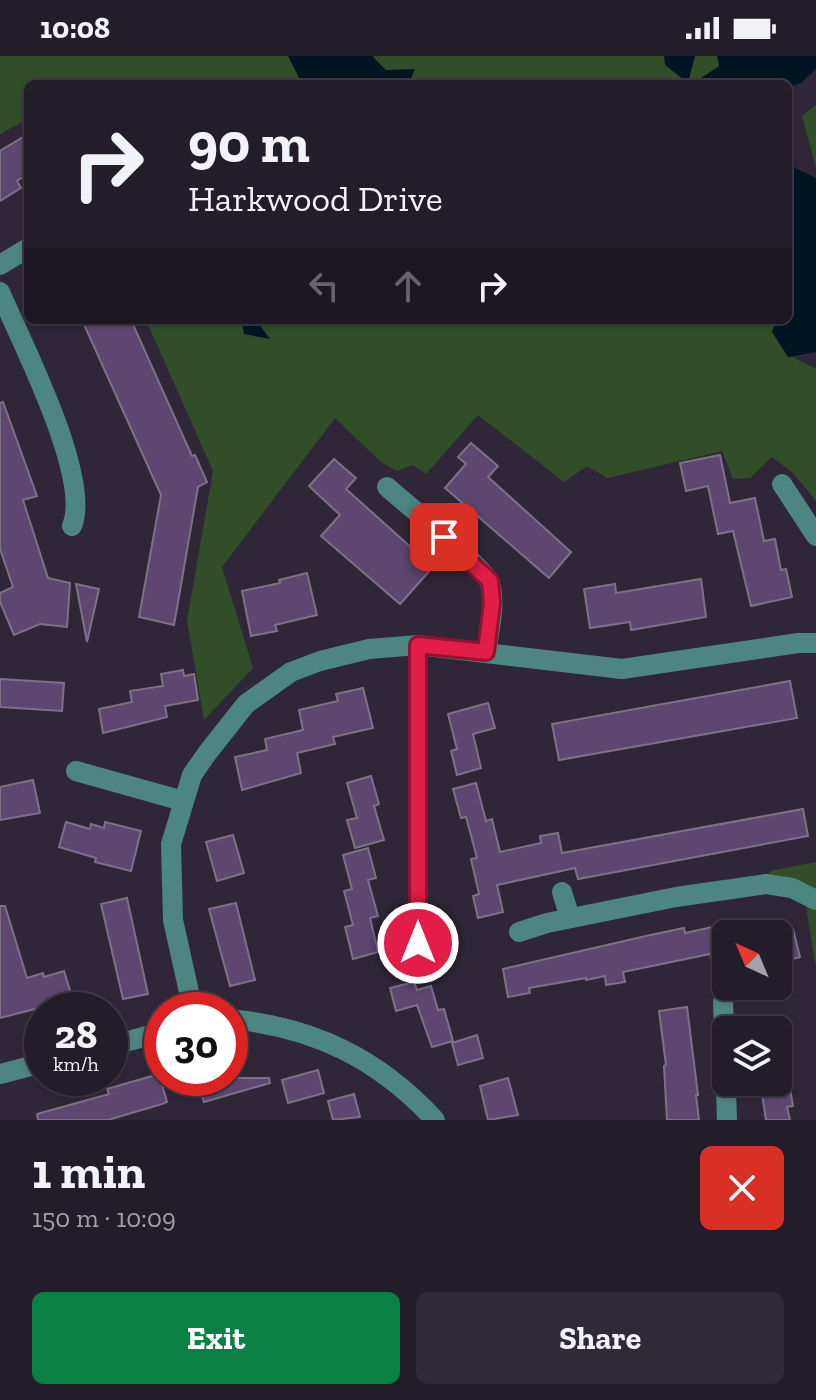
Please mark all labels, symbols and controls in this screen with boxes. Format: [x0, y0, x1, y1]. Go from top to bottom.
text: 10:08 [40, 10, 110, 46]
text: 90 m [188, 109, 310, 176]
icon: right [56, 112, 160, 216]
text: Harkwood Drive [188, 177, 443, 220]
icon: left [302, 264, 346, 308]
icon: ahead [386, 264, 430, 308]
icon: right [470, 264, 514, 308]
pin [410, 503, 478, 571]
icon: arrive [422, 515, 466, 559]
position arrow [376, 901, 460, 985]
north arrow [712, 920, 792, 1000]
map controls [712, 920, 792, 1096]
speed limit sign: 30 [144, 992, 248, 1096]
text: 28 [54, 1010, 98, 1058]
button: layers [712, 1016, 792, 1096]
text: km/h [53, 1052, 99, 1076]
text: 1 min [32, 1143, 145, 1200]
button: close [700, 1146, 784, 1230]
text: 150 m · 10:09 [32, 1202, 176, 1234]
button: Exit [32, 1292, 400, 1384]
button: Share [416, 1292, 784, 1384]

